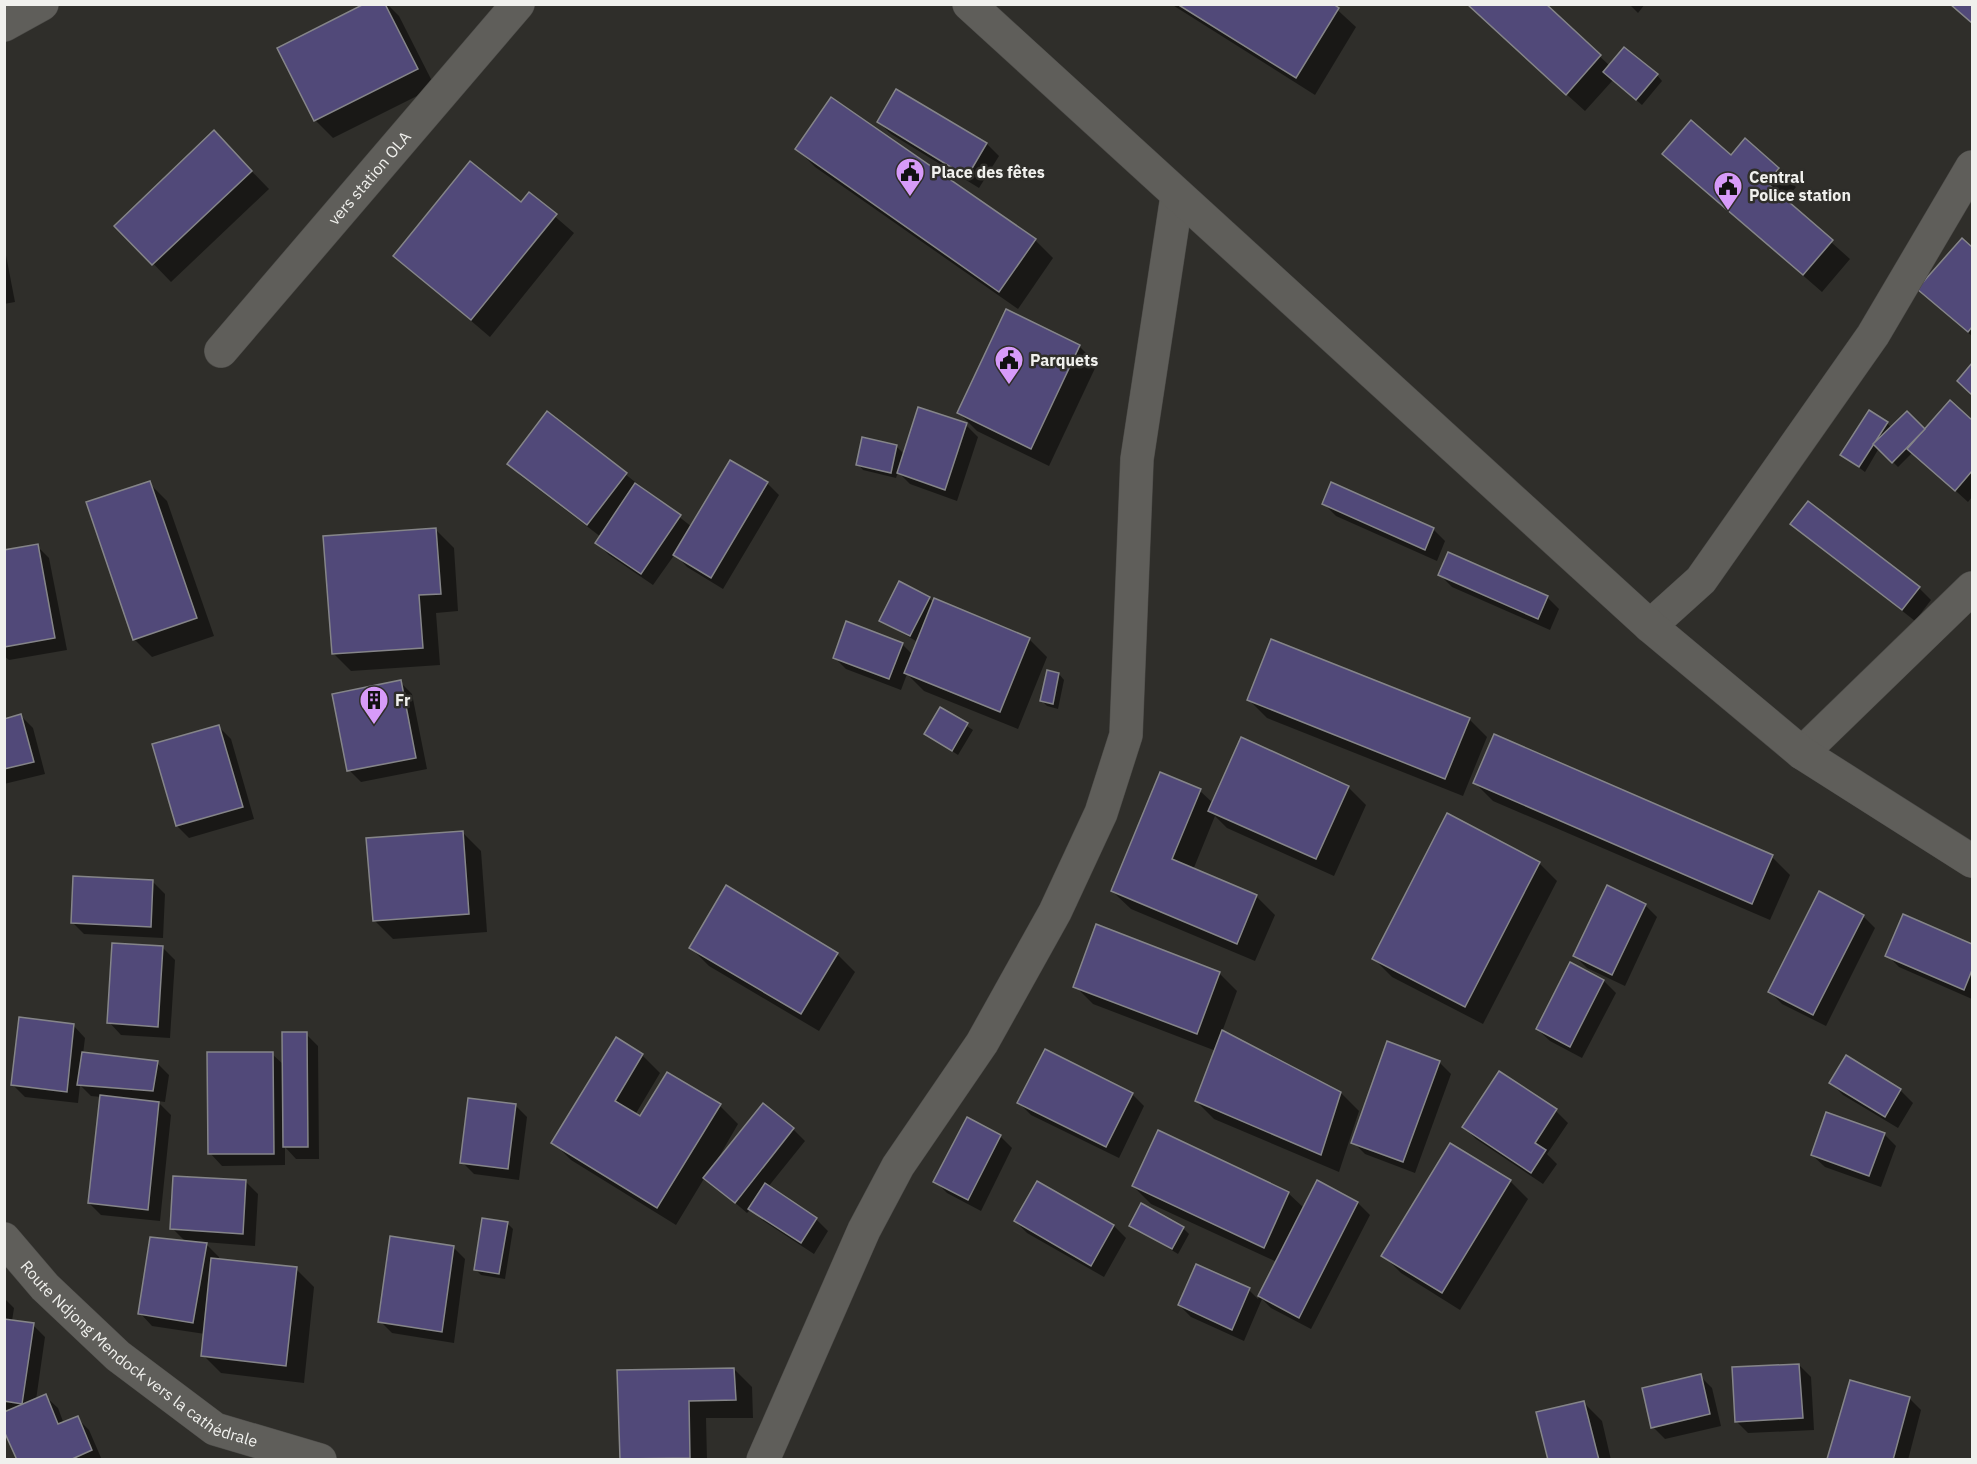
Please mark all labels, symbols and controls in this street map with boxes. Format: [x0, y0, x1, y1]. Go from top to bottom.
street label: vers station OLA [324, 127, 415, 229]
public building icon: Place des fêtes [894, 156, 926, 198]
place label: Place des fêtes [931, 162, 1045, 182]
place label: Central Police station [1749, 167, 1851, 205]
public building icon: Central Police station [1712, 170, 1744, 212]
public building icon: Parquets [993, 344, 1025, 386]
place label: Parquets [1030, 350, 1098, 370]
building icon: Fr [358, 684, 390, 726]
place label: Fr [395, 690, 411, 710]
street label: Route Ndjong Mendock vers la cathédrale [16, 1256, 260, 1451]

